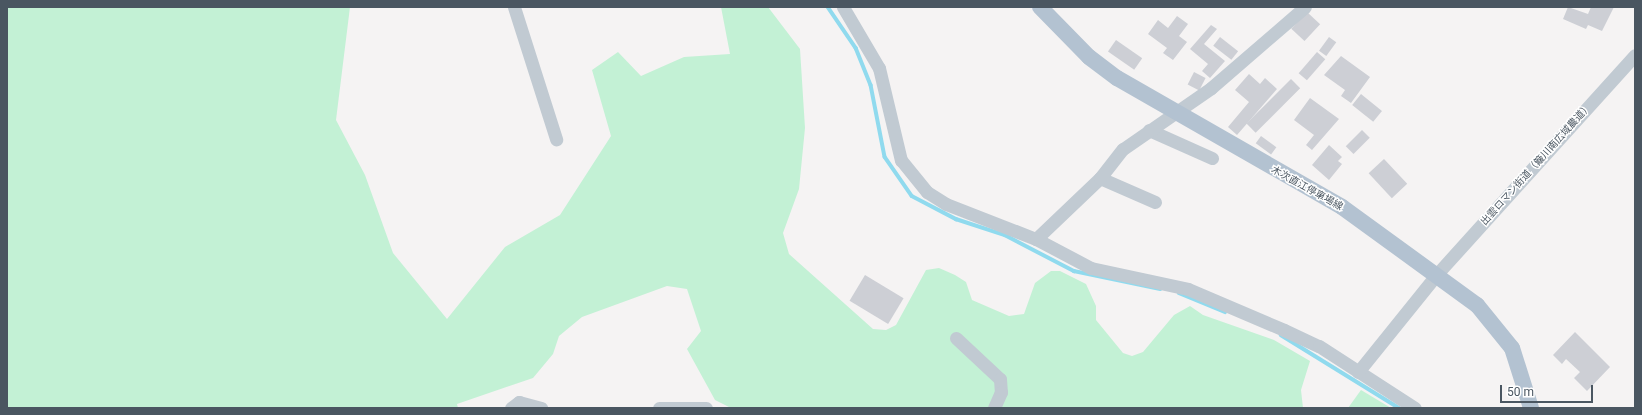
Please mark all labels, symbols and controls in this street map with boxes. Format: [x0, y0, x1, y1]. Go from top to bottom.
street label: 出雲ロマン街道（簸川南広域農道） [1478, 101, 1594, 227]
street label: 木次直江停車場線 [1269, 163, 1345, 213]
scale bar [1502, 377, 1595, 403]
text: 50 m [1507, 385, 1534, 399]

